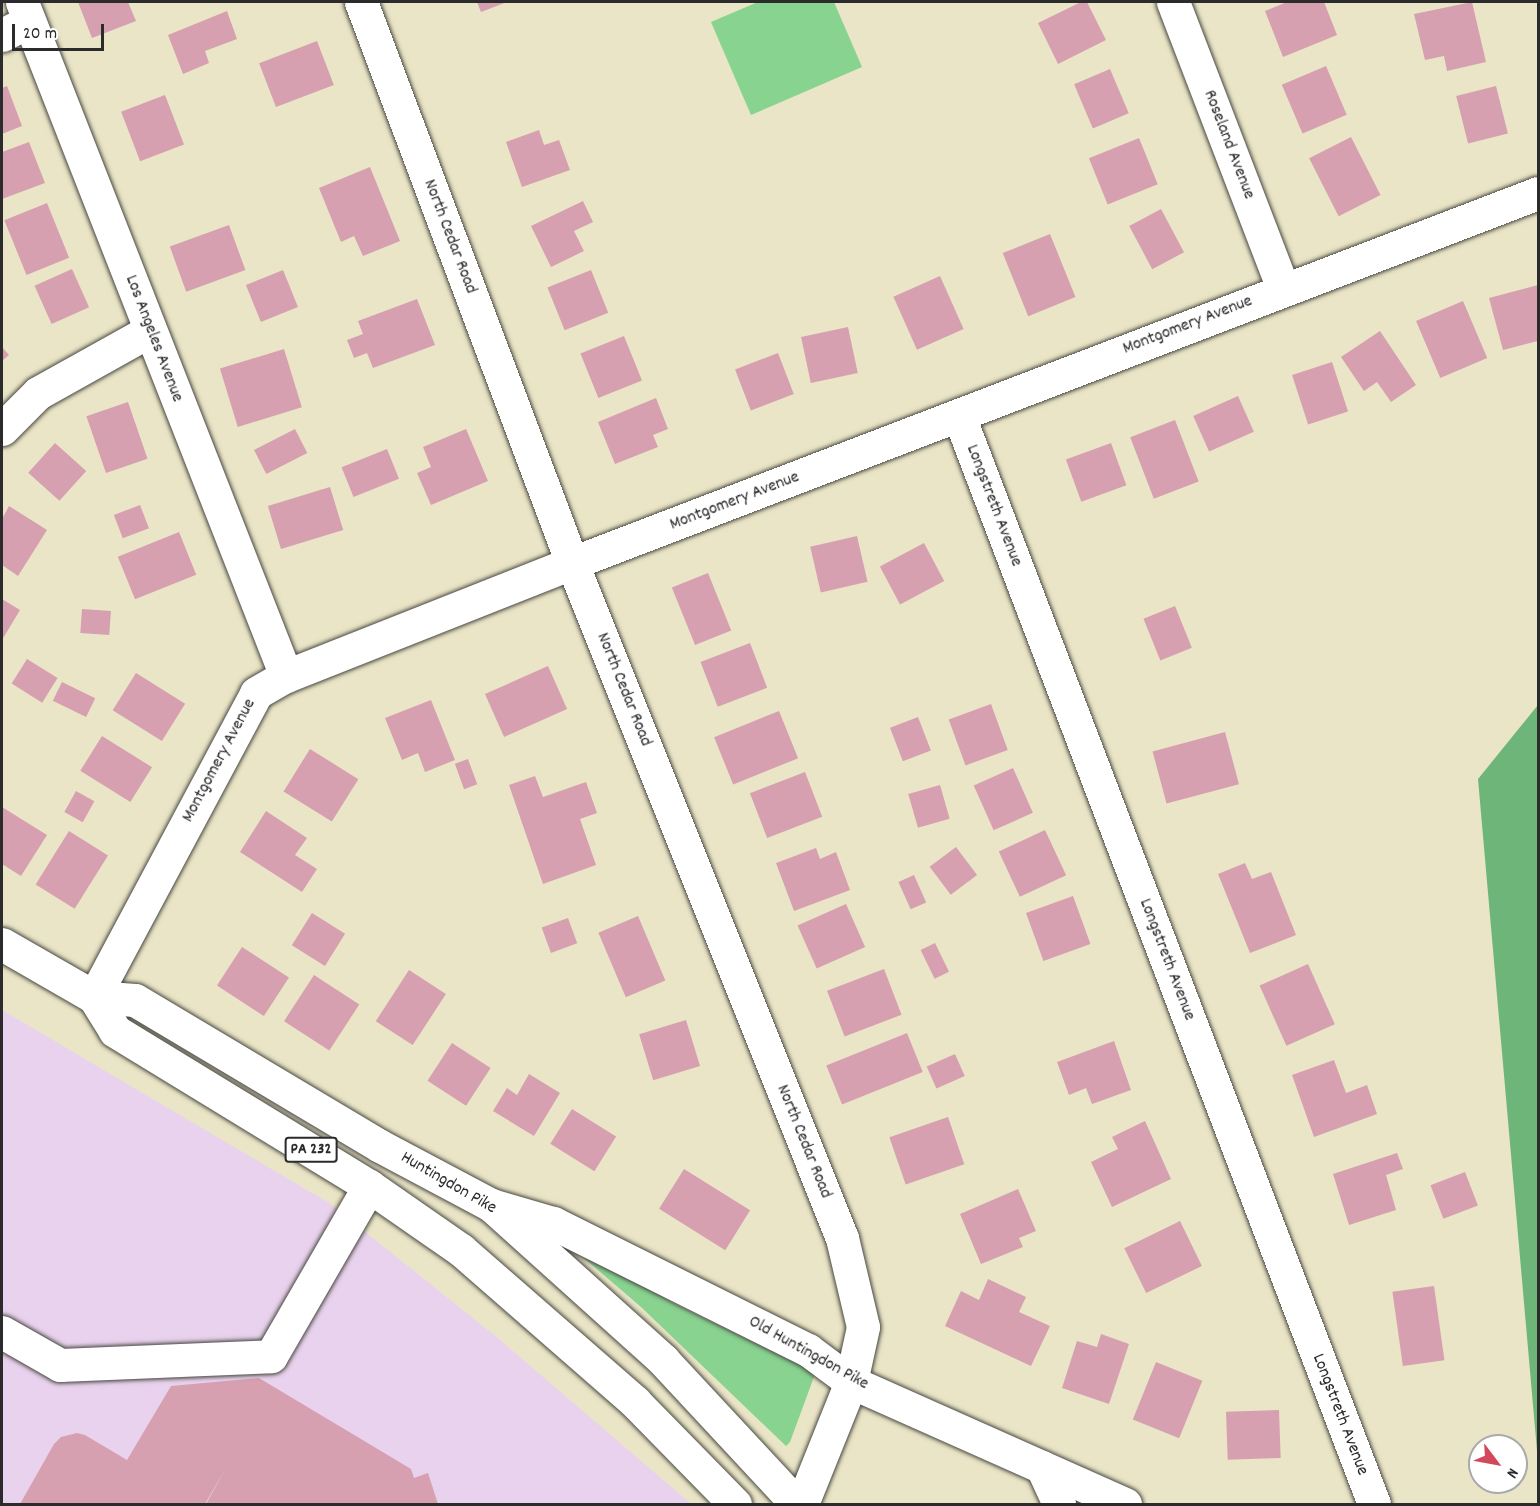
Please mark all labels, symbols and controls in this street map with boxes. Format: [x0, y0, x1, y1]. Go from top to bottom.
scale bar [15, 12, 106, 50]
text: 20 m [23, 22, 57, 47]
street label: Roseland Avenue [1197, 87, 1259, 203]
street label: North Cedar Road [417, 177, 481, 297]
street label: Los Angeles Avenue [119, 272, 187, 406]
street label: Montgomery Avenue [1120, 291, 1256, 361]
street label: Longstreth Avenue [960, 442, 1026, 570]
street label: Montgomery Avenue [667, 467, 803, 537]
street label: North Cedar Road [590, 630, 656, 750]
street label: Montgomery Avenue [178, 695, 262, 827]
street label: Longstreth Avenue [1133, 896, 1199, 1024]
street label: North Cedar Road [770, 1082, 836, 1202]
road number: PA 232 [284, 1137, 338, 1163]
street label: Huntingdon Pike [396, 1148, 500, 1220]
street label: Old Huntingdon Pike [744, 1312, 872, 1396]
street label: Longstreth Avenue [1306, 1351, 1372, 1479]
north arrow [1468, 1434, 1528, 1494]
text: N [1500, 1463, 1524, 1482]

